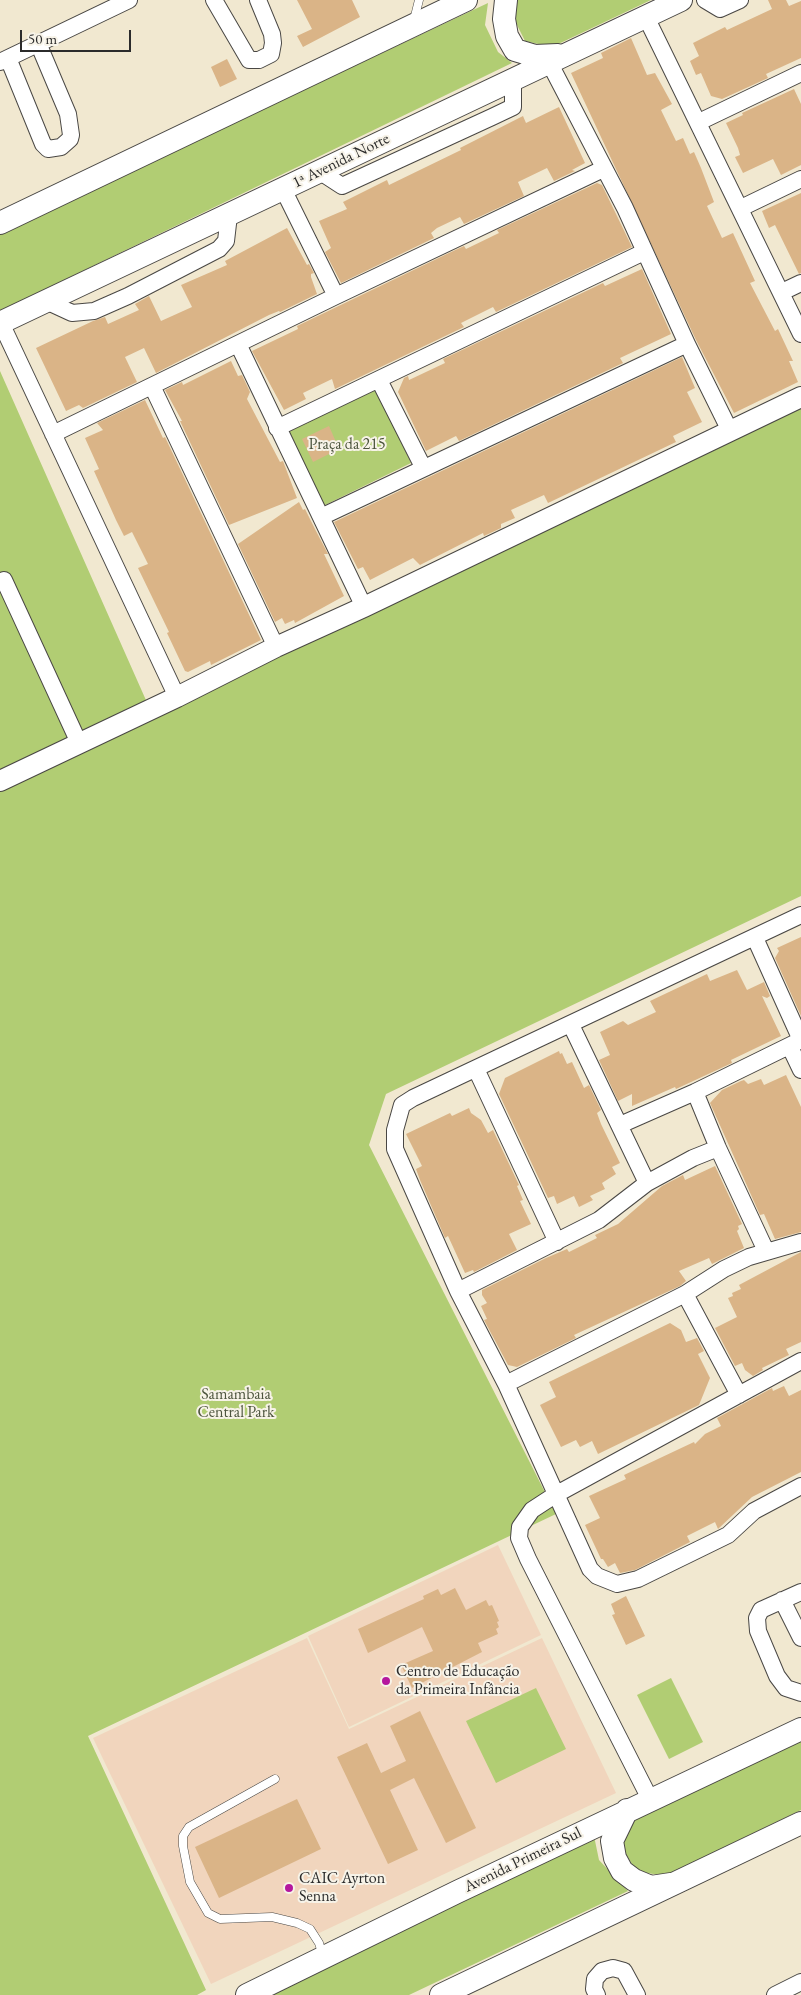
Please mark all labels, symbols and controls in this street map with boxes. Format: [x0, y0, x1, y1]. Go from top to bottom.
scale bar [22, 20, 134, 52]
text: 50 m [28, 29, 57, 48]
street label: 1ᵃ Avenida Norte [289, 129, 393, 193]
park label: Praça da 215 [308, 435, 386, 455]
park label: Samambaia Central Park [197, 1385, 275, 1423]
place label: Centro de Educação da Primeira Infância [396, 1662, 520, 1700]
marker: Centro de Educação da Primeira Infância [380, 1675, 392, 1687]
street label: Avenida Primeira Sul [461, 1823, 585, 1897]
place label: CAIC Ayrton Senna [299, 1869, 385, 1907]
marker: CAIC Ayrton Senna [283, 1882, 295, 1894]

